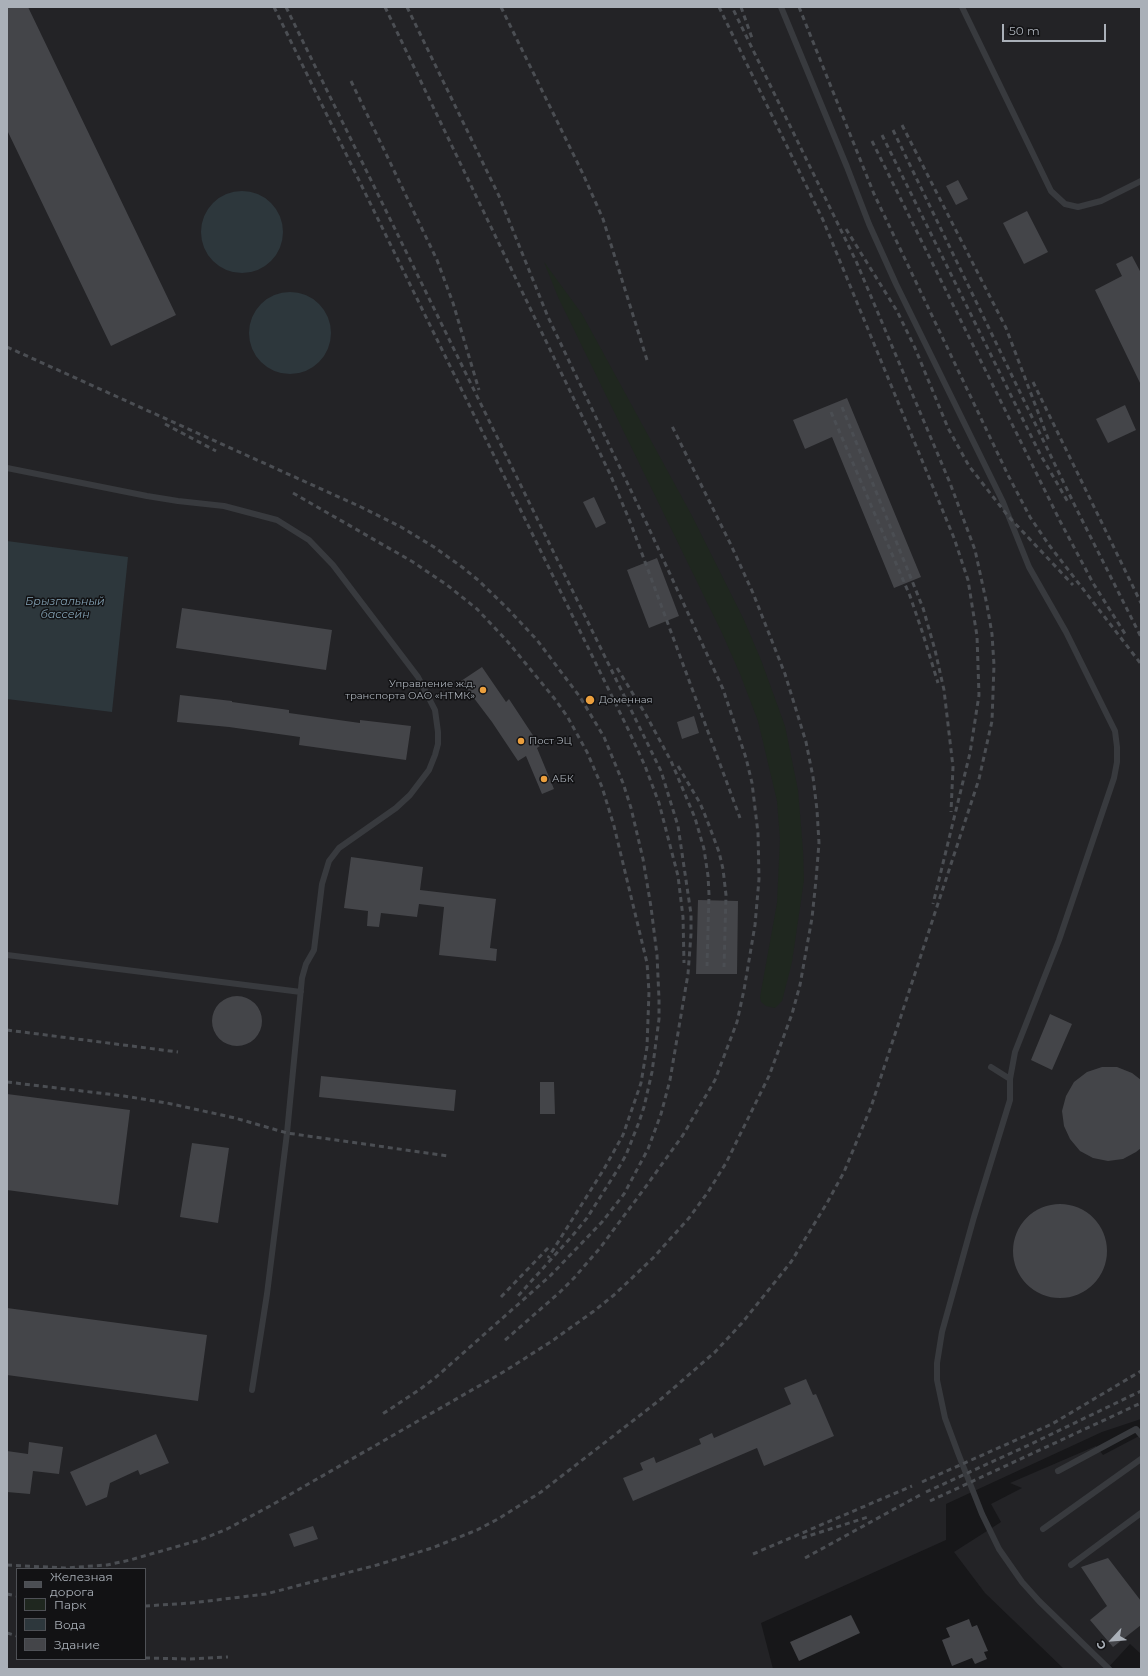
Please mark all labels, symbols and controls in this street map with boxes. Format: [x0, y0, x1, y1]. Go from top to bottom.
scale bar [1004, 16, 1108, 42]
text: 50 m [1009, 23, 1040, 38]
water label: Брызгальный бассейн [25, 595, 105, 621]
place label: Управление ж.д. транспорта ОАО «НТМК» [345, 678, 475, 702]
marker: Управление ж.д. транспорта ОАО «НТМК» [478, 685, 488, 695]
marker: Доменная [584, 694, 596, 706]
place label: Доменная [599, 694, 653, 706]
place label: Пост ЭЦ [529, 735, 572, 747]
marker: Пост ЭЦ [516, 736, 526, 746]
place label: АБК [552, 773, 574, 785]
marker: АБК [539, 774, 549, 784]
legend [16, 1568, 146, 1660]
text: Железная дорога [50, 1569, 113, 1599]
text: Парк [54, 1597, 86, 1612]
text: Вода [54, 1617, 85, 1632]
north arrow [1092, 1620, 1132, 1660]
text: Здание [54, 1637, 100, 1652]
text: С [1093, 1639, 1109, 1652]

